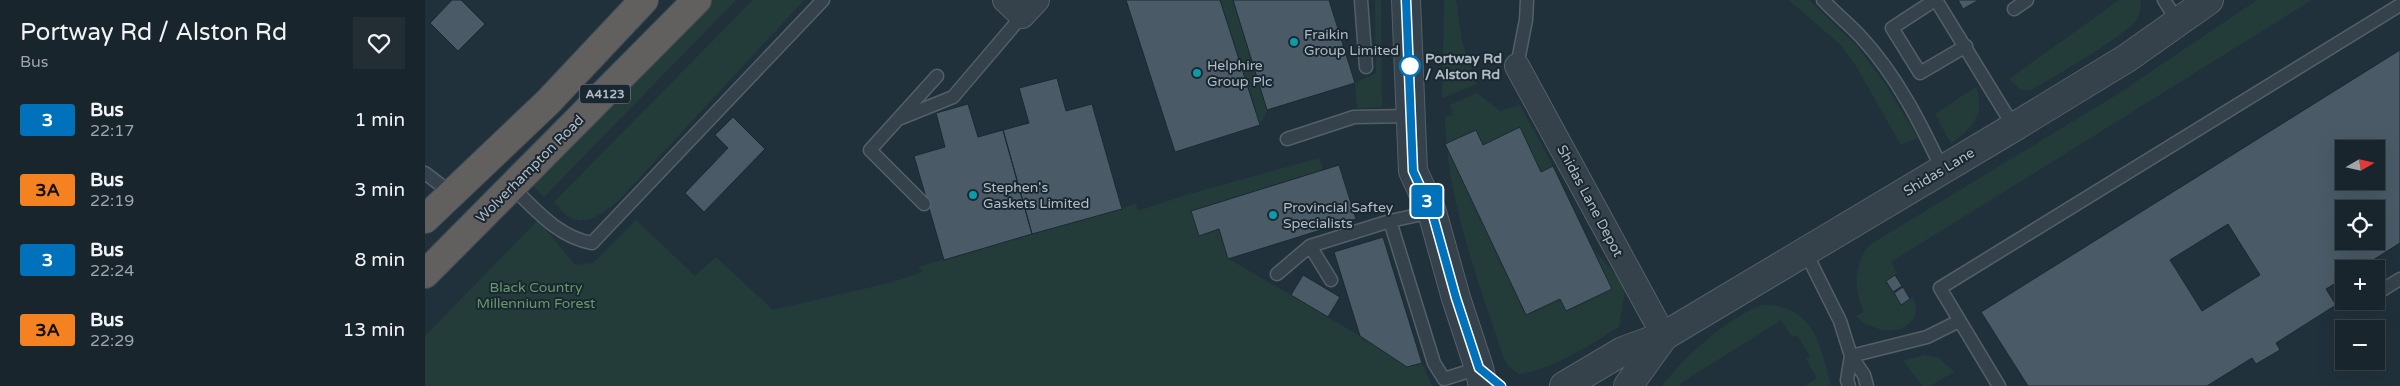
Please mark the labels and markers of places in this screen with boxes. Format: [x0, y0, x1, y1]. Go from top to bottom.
place label: Fraikin Group Limited [1304, 26, 1399, 59]
marker: Fraikin Group Limited [1288, 36, 1300, 48]
place label: Portway Rd / Alston Rd [1425, 50, 1502, 83]
marker: Portway Rd / Alston Rd [1399, 55, 1421, 77]
place label: Helphire Group Plc [1207, 57, 1273, 90]
marker: Helphire Group Plc [1191, 67, 1203, 79]
place label: Stephen's Gaskets Limited [983, 179, 1089, 212]
marker: Stephen's Gaskets Limited [967, 189, 979, 201]
place label: Provincial Saftey Specialists [1283, 199, 1394, 232]
marker: Provincial Saftey Specialists [1267, 209, 1279, 221]

